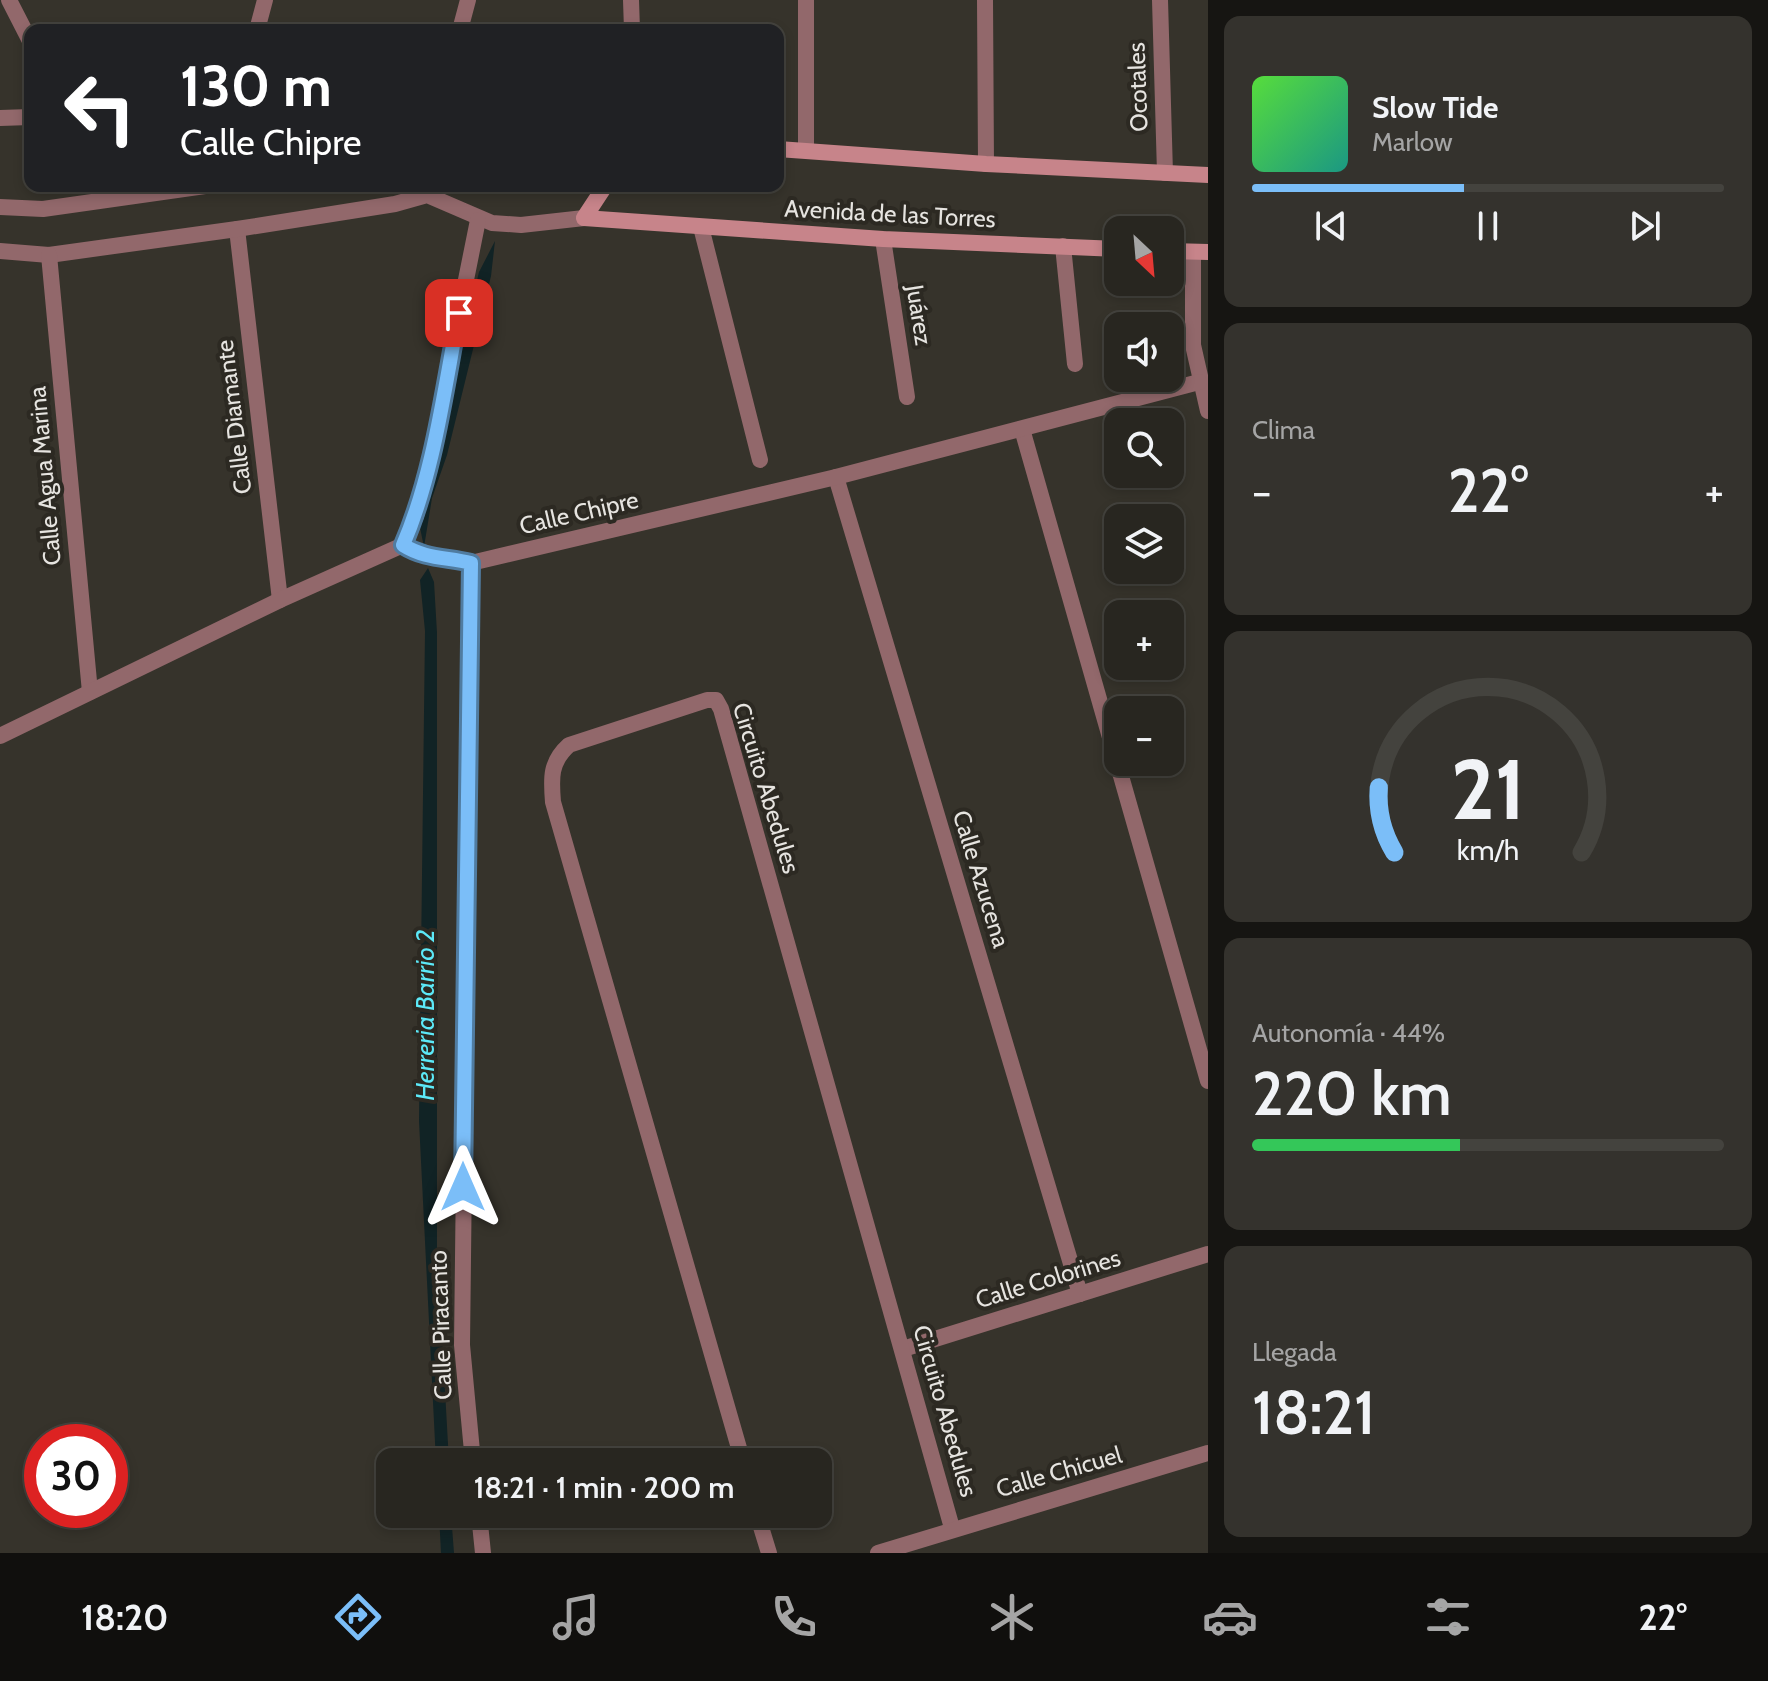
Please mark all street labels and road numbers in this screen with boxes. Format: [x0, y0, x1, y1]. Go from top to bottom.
street label: Ocotales [1121, 42, 1154, 132]
street label: Avenida de las Torres [784, 193, 996, 234]
street label: Juárez [900, 282, 939, 347]
street label: Calle Diamante [210, 338, 257, 496]
street label: Calle Agua Marina [22, 385, 67, 567]
street label: Calle Chipre [517, 485, 641, 540]
street label: Circuito Abedules [727, 699, 806, 877]
street label: Calle Azucena [947, 807, 1016, 951]
street label: Calle Colorines [972, 1243, 1124, 1314]
street label: Calle Piracanto [423, 1250, 458, 1400]
street label: Circuito Abedules [907, 1322, 984, 1500]
street label: Calle Chicuel [993, 1440, 1125, 1503]

